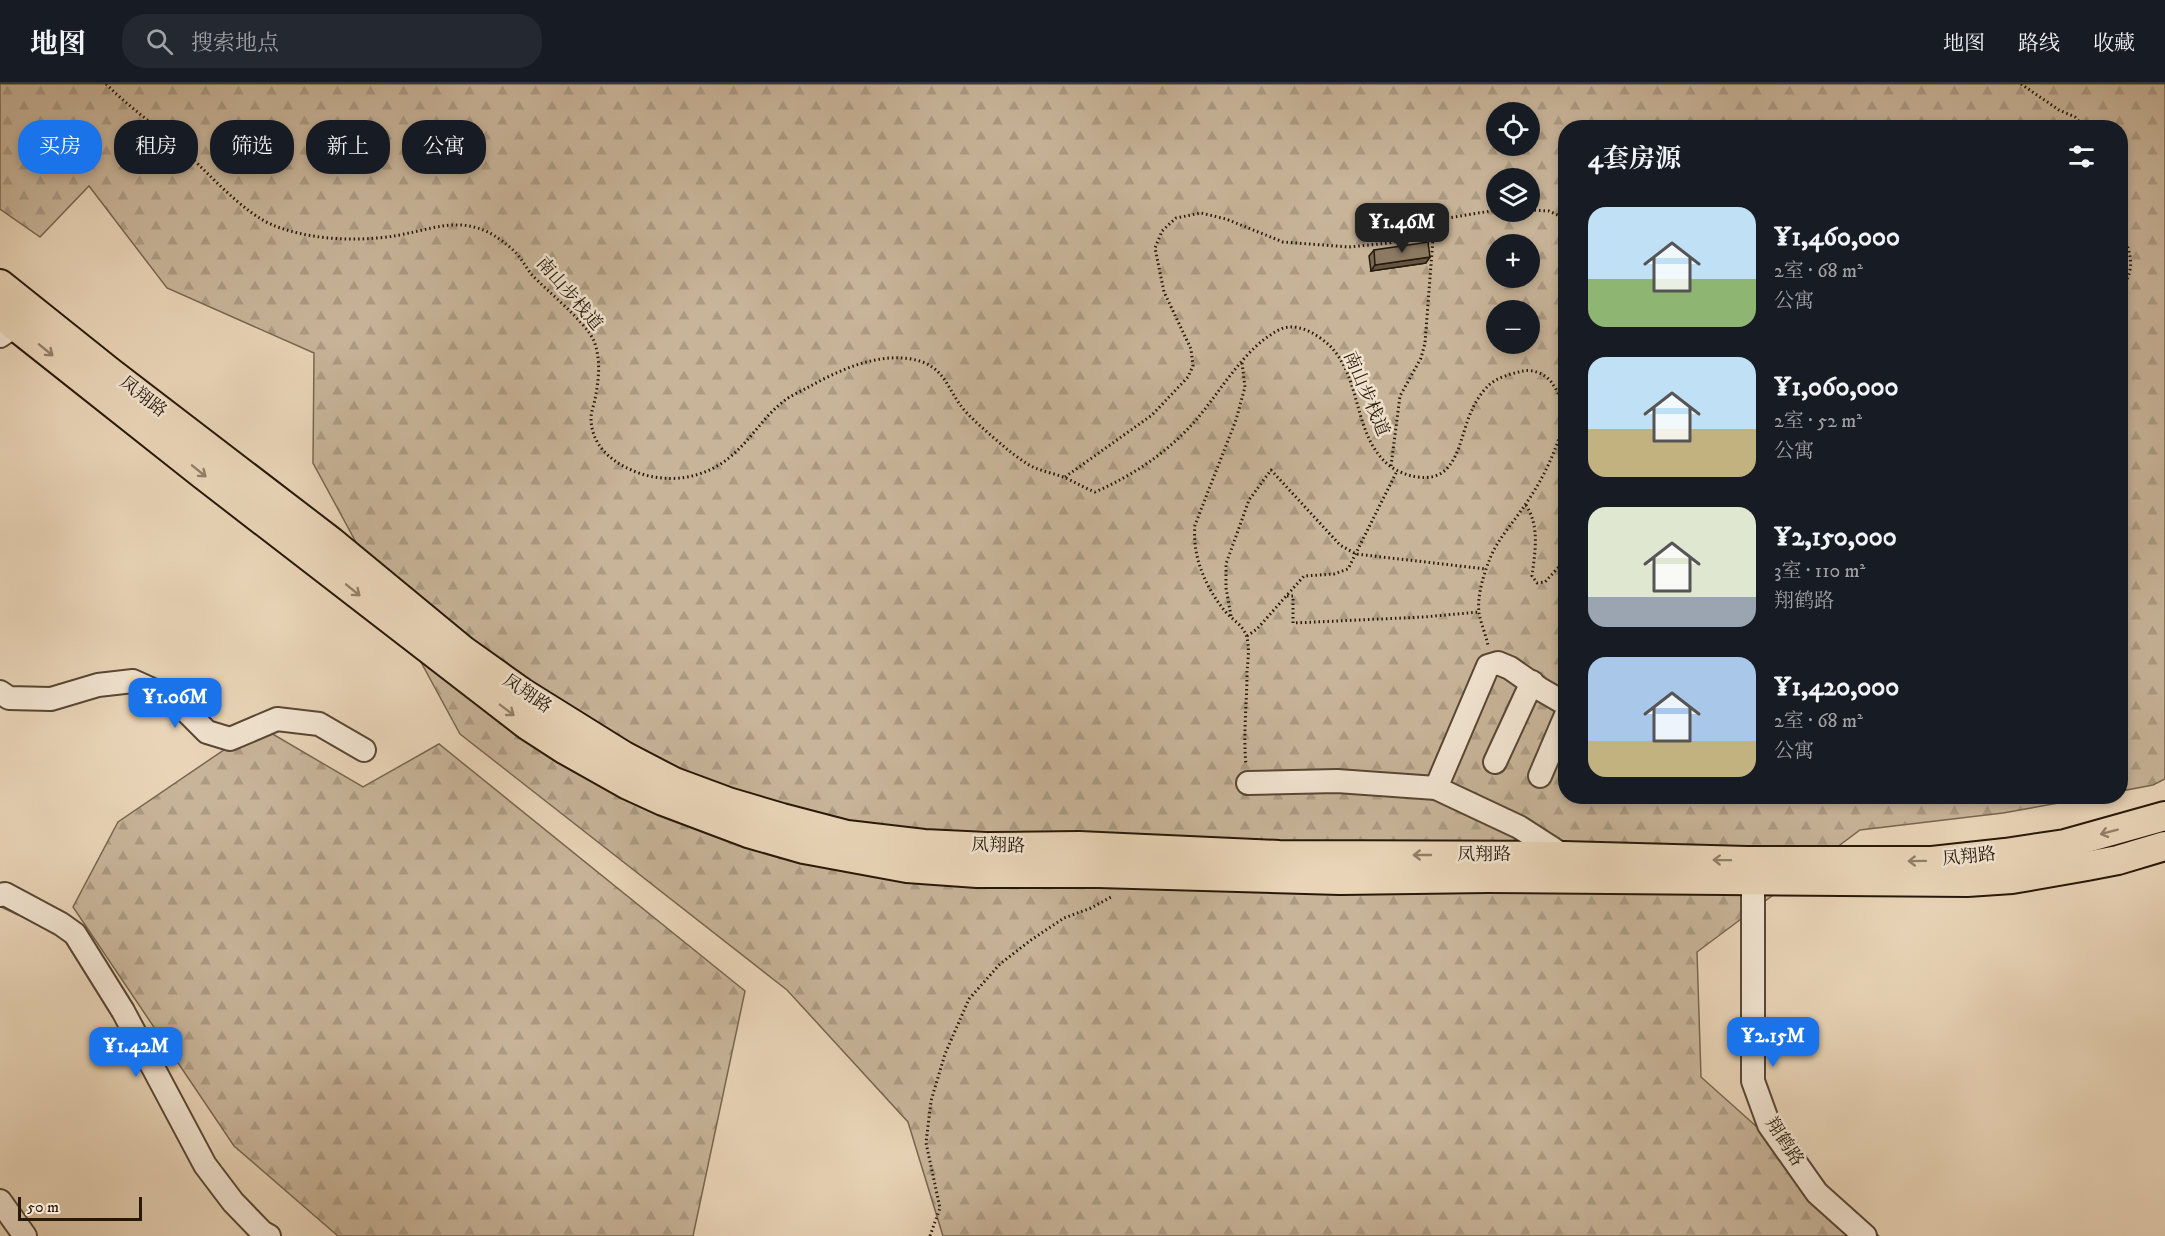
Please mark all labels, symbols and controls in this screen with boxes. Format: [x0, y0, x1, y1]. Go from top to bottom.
search box [122, 14, 542, 68]
icon: search [143, 25, 176, 58]
text: 地图 [30, 27, 86, 62]
text: 搜索地点 [191, 30, 279, 57]
text: 地图 [1943, 31, 1985, 57]
text: 路线 [2018, 31, 2060, 57]
text: 收藏 [2093, 31, 2135, 57]
map controls [1486, 102, 1540, 354]
button: locate [1486, 102, 1540, 156]
chip: 买房 [18, 120, 102, 174]
chip: 租房 [114, 120, 198, 174]
chip: 筛选 [210, 120, 294, 174]
chip: 新上 [306, 120, 390, 174]
chip: 公寓 [402, 120, 486, 174]
icon: filters [2065, 140, 2098, 173]
text: 4套房源 [1588, 143, 1681, 176]
button: layers [1486, 168, 1540, 222]
pin: ¥1.46M [1353, 203, 1451, 254]
text: ¥1.46M [1369, 210, 1435, 235]
text: ¥1,460,000 [1774, 221, 1900, 254]
icon: home [1636, 231, 1708, 303]
button: + [1486, 234, 1540, 288]
street label: 南山步栈道 [531, 253, 607, 335]
text: 2室 · 68 m² [1774, 259, 1863, 284]
text: 公寓 [1774, 289, 1814, 314]
button: − [1486, 300, 1540, 354]
one-way arrow [38, 344, 54, 357]
street label: 南山步栈道 [1338, 348, 1394, 440]
text: ¥1,060,000 [1774, 371, 1899, 404]
street label: 凤翔路 [115, 372, 171, 422]
icon: home [1636, 381, 1708, 453]
text: 2室 · 52 m² [1774, 409, 1862, 434]
text: 公寓 [1774, 439, 1814, 464]
one-way arrow [191, 465, 207, 478]
text: ¥2,150,000 [1774, 521, 1897, 554]
icon: home [1636, 531, 1708, 603]
text: 3室 · 110 m² [1774, 559, 1865, 584]
one-way arrow [345, 584, 361, 597]
text: 翔鹤路 [1774, 589, 1834, 614]
street label: 凤翔路 [498, 670, 556, 718]
text: ¥1,420,000 [1774, 671, 1899, 704]
pin: ¥1.06M [126, 678, 224, 729]
icon: home [1636, 681, 1708, 753]
text: ¥1.06M [143, 685, 207, 710]
one-way arrow [499, 704, 515, 716]
text: 2室 · 68 m² [1774, 709, 1863, 734]
text: 公寓 [1774, 739, 1814, 764]
one-way arrow [2100, 827, 2119, 838]
street label: 凤翔路 [971, 835, 1025, 857]
street label: 凤翔路 [1941, 843, 1997, 871]
street label: 凤翔路 [1457, 844, 1511, 866]
one-way arrow [1412, 849, 1432, 861]
one-way arrow [1712, 854, 1732, 866]
one-way arrow [1907, 855, 1927, 867]
pin: ¥2.15M [1724, 1017, 1822, 1068]
text: ¥2.15M [1741, 1024, 1805, 1049]
pin: ¥1.42M [87, 1027, 185, 1078]
text: ¥1.42M [103, 1034, 169, 1059]
street label: 翔鹤路 [1760, 1113, 1808, 1171]
scale bar [18, 1194, 142, 1222]
text: 50 m [27, 1197, 59, 1217]

